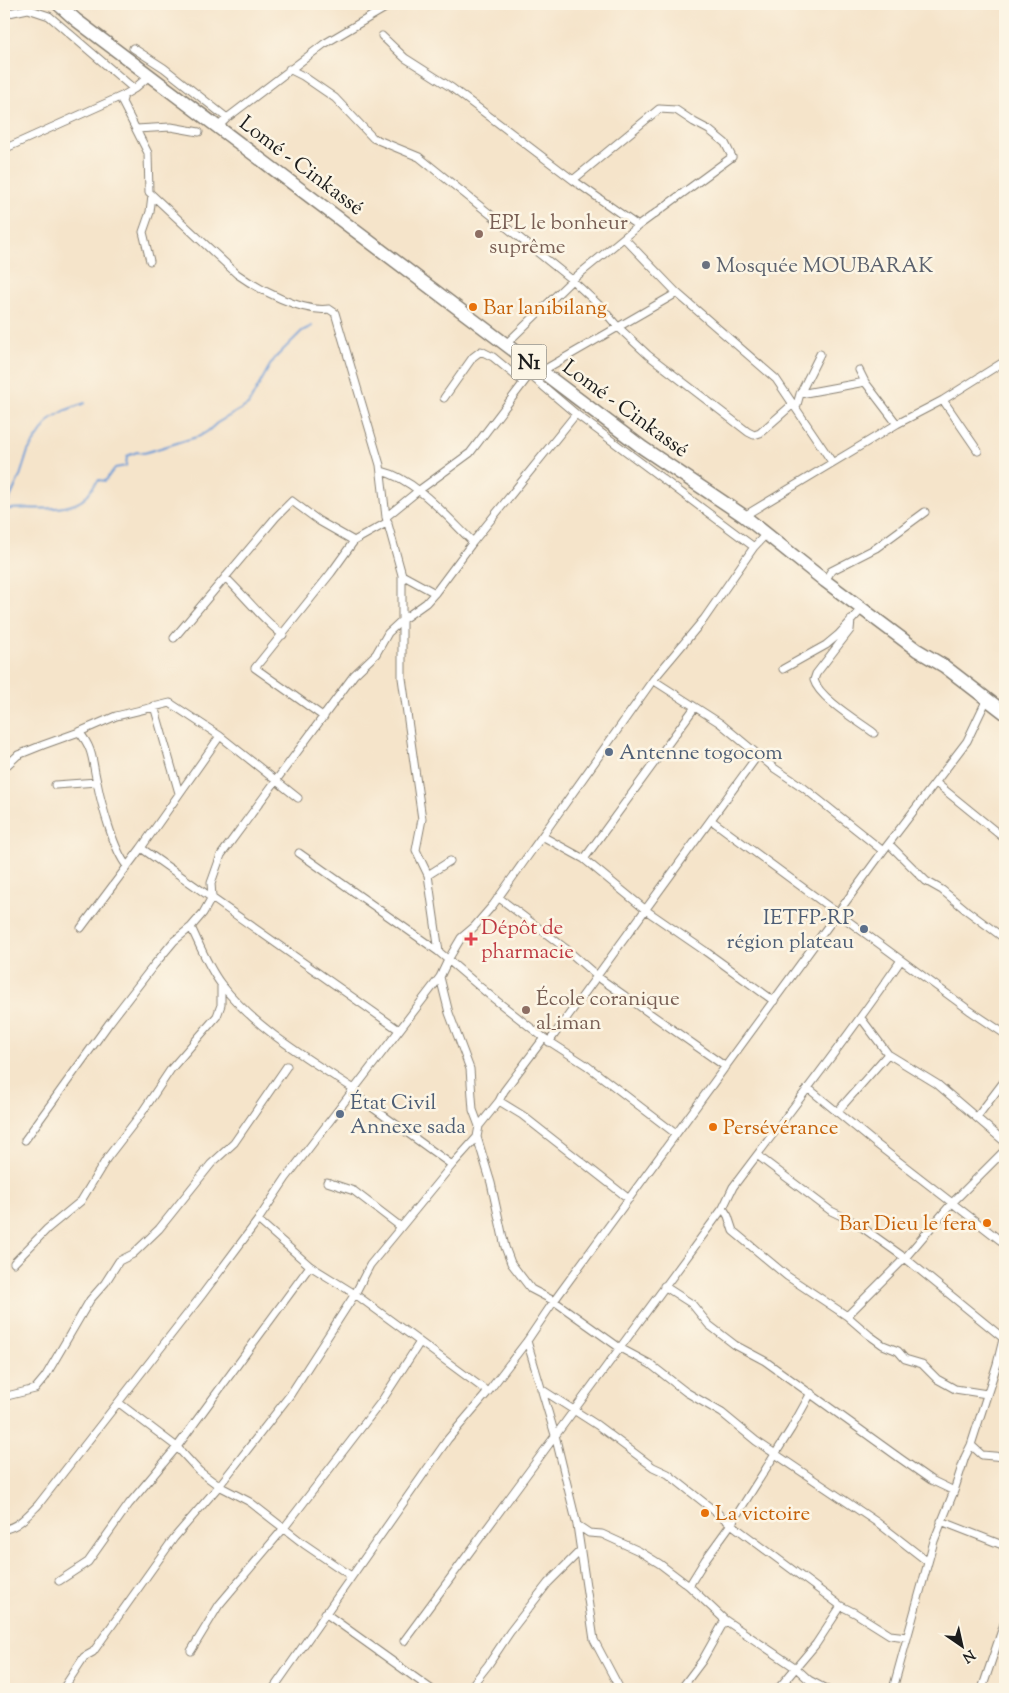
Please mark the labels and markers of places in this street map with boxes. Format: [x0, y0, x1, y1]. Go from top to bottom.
place label: EPL le bonheur suprême [489, 209, 628, 263]
marker: EPL le bonheur suprême [473, 228, 485, 240]
place label: Mosquée MOUBARAK [716, 252, 933, 282]
marker: Mosquée MOUBARAK [700, 259, 712, 271]
place label: Bar lanibilang [483, 294, 607, 324]
marker: Bar lanibilang [467, 301, 479, 313]
place label: Antenne togocom [619, 739, 783, 769]
marker: Antenne togocom [603, 746, 615, 758]
place label: IETFP-RP région plateau [727, 904, 854, 958]
place label: Dépôt de pharmacie [481, 914, 574, 968]
marker: IETFP-RP région plateau [858, 923, 870, 935]
marker: Dépôt de pharmacie [465, 933, 477, 945]
place label: École coranique al_iman [536, 985, 680, 1039]
marker: École coranique al_iman [520, 1004, 532, 1016]
place label: État Civil Annexe sada [350, 1089, 466, 1143]
marker: État Civil Annexe sada [334, 1108, 346, 1120]
place label: Persévérance [723, 1114, 839, 1144]
marker: Persévérance [707, 1121, 719, 1133]
place label: Bar Dieu le fera [839, 1210, 977, 1240]
marker: Bar Dieu le fera [981, 1217, 993, 1229]
place label: La victoire [715, 1500, 810, 1530]
marker: La victoire [699, 1507, 711, 1519]

